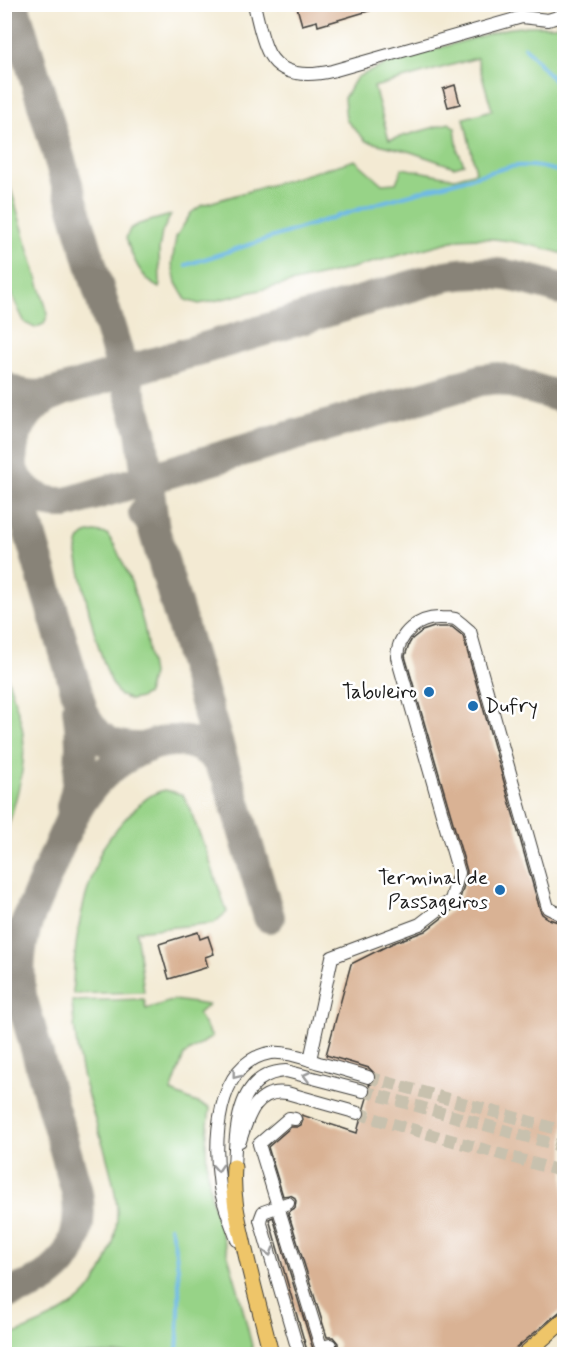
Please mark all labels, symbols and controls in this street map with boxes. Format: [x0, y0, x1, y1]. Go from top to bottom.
place label: Tabuleiro [342, 678, 417, 706]
marker: Tabuleiro [422, 685, 436, 699]
place label: Dufry [485, 692, 538, 720]
marker: Dufry [466, 699, 480, 713]
place label: Terminal de Passageiros [378, 864, 488, 916]
marker: Terminal de Passageiros [493, 883, 507, 897]
one-way arrow [233, 1069, 244, 1080]
one-way arrow [302, 1071, 312, 1084]
one-way arrow [212, 1164, 225, 1173]
one-way arrow [262, 1246, 274, 1257]

